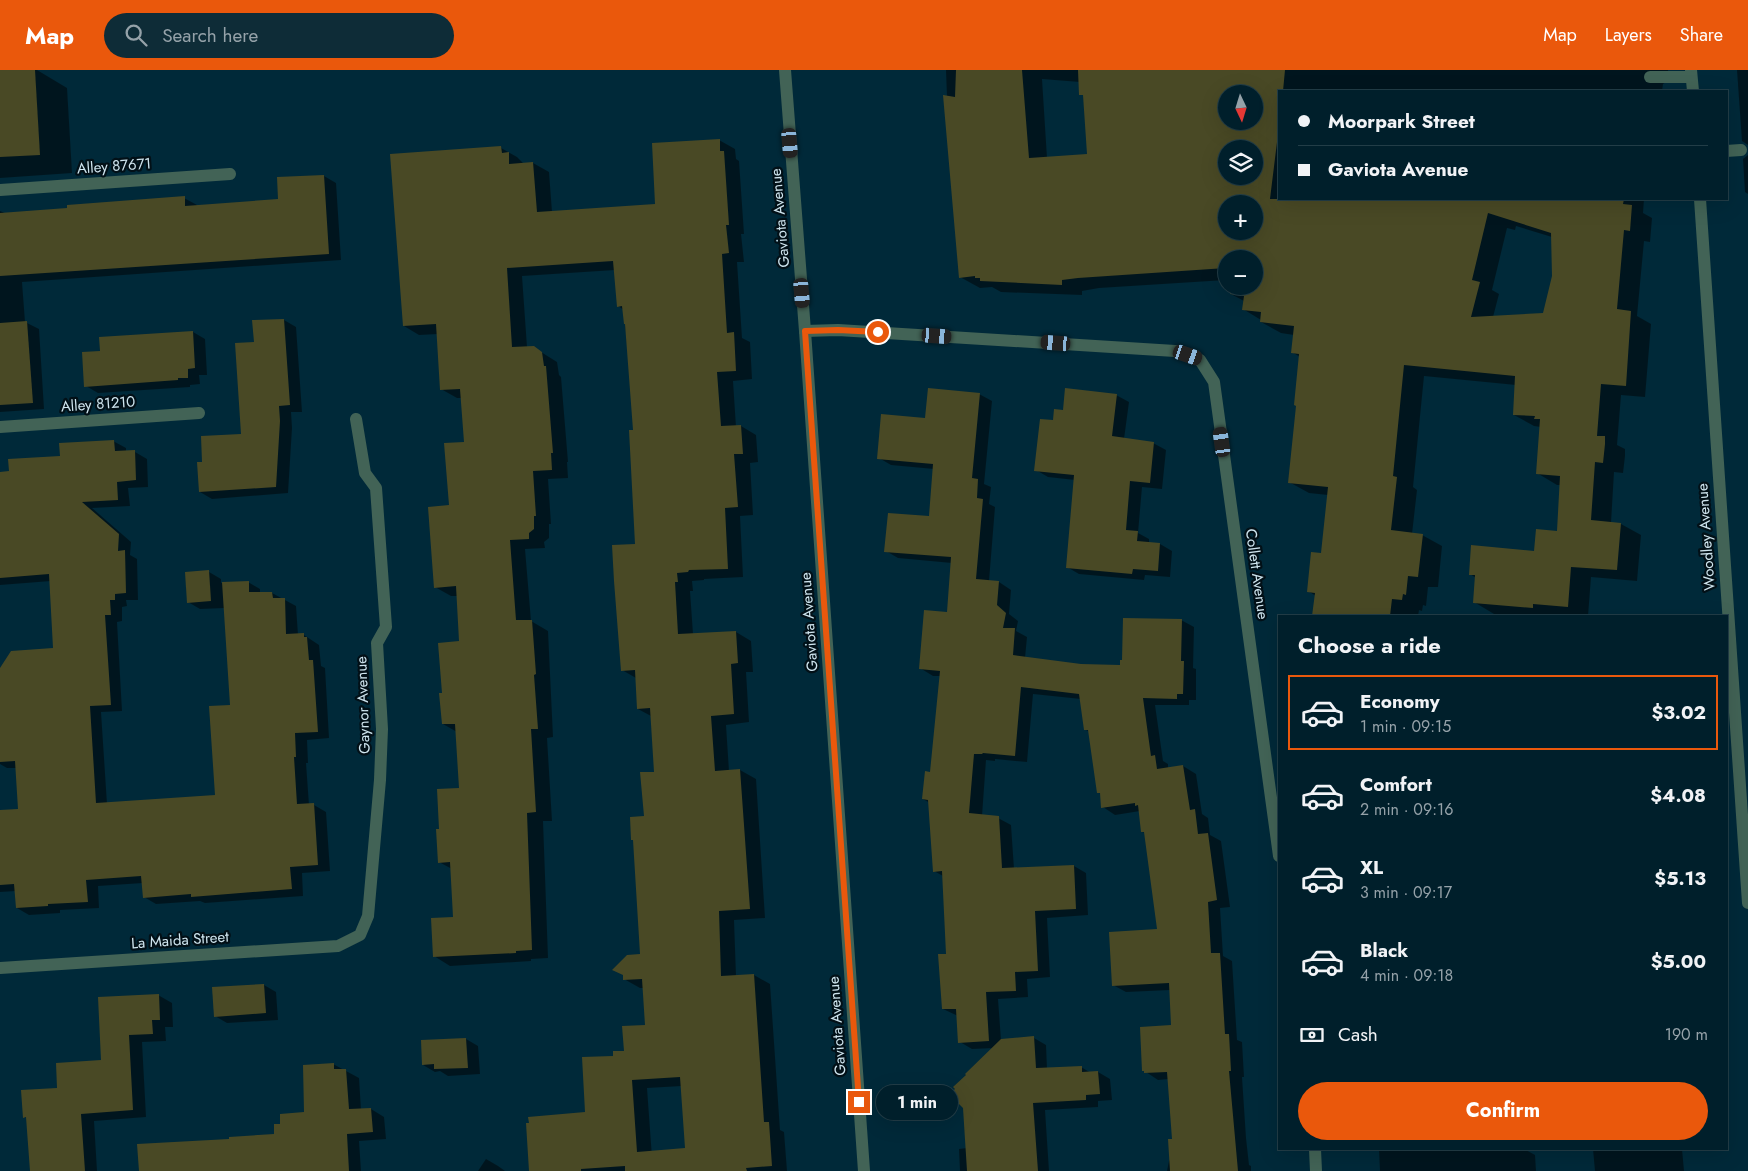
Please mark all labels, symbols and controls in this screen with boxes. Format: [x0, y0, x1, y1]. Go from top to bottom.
search box [104, 13, 454, 58]
text: Map [25, 18, 74, 53]
icon: search [122, 21, 150, 49]
text: Search here [162, 22, 258, 49]
text: Map [1543, 22, 1577, 48]
text: Layers [1605, 22, 1652, 48]
text: Share [1680, 22, 1723, 48]
north arrow [1218, 85, 1262, 130]
map controls [1218, 85, 1263, 295]
text: Moorpark Street [1328, 108, 1475, 135]
car [781, 127, 798, 159]
button: layers [1218, 140, 1263, 185]
street label: Alley 87671 [76, 152, 152, 180]
text: Gaviota Avenue [1328, 156, 1468, 183]
street label: Gaviota Avenue [765, 167, 795, 269]
button: + [1218, 195, 1263, 240]
button: − [1218, 250, 1263, 295]
car [793, 277, 810, 309]
route start [867, 321, 889, 343]
car [921, 327, 952, 345]
car [1040, 334, 1071, 352]
car [1171, 343, 1204, 367]
street label: Alley 81210 [60, 390, 136, 418]
car [1212, 426, 1231, 458]
street label: Woodley Avenue [1691, 482, 1721, 591]
street label: Collett Avenue [1240, 527, 1274, 621]
street label: Gaviota Avenue [795, 571, 823, 672]
text: Choose a ride [1298, 629, 1441, 661]
street label: Gaynor Avenue [350, 655, 376, 754]
text: Economy [1360, 688, 1440, 715]
icon: car [1300, 690, 1345, 735]
text: $3.02 [1652, 699, 1706, 726]
text: 1 min · 09:15 [1360, 715, 1451, 738]
text: Comfort [1360, 771, 1432, 798]
icon: car [1300, 773, 1345, 818]
text: $4.08 [1650, 782, 1706, 809]
text: 2 min · 09:16 [1360, 798, 1453, 821]
text: XL [1360, 854, 1383, 881]
icon: car [1300, 856, 1345, 901]
text: $5.13 [1654, 865, 1706, 892]
text: 3 min · 09:17 [1360, 881, 1452, 904]
street label: La Maida Street [130, 926, 230, 954]
text: Black [1360, 937, 1408, 964]
icon: car [1300, 939, 1345, 984]
text: $5.00 [1651, 948, 1706, 975]
text: 4 min · 09:18 [1360, 964, 1453, 987]
street label: Gaviota Avenue [823, 975, 851, 1076]
icon: cash [1298, 1021, 1326, 1049]
text: Cash [1338, 1021, 1378, 1048]
text: 190 m [1665, 1023, 1708, 1046]
button: Confirm [1298, 1082, 1708, 1140]
callout: 1 min [876, 1084, 959, 1120]
route end [848, 1091, 870, 1113]
text: 1 min [897, 1091, 937, 1114]

